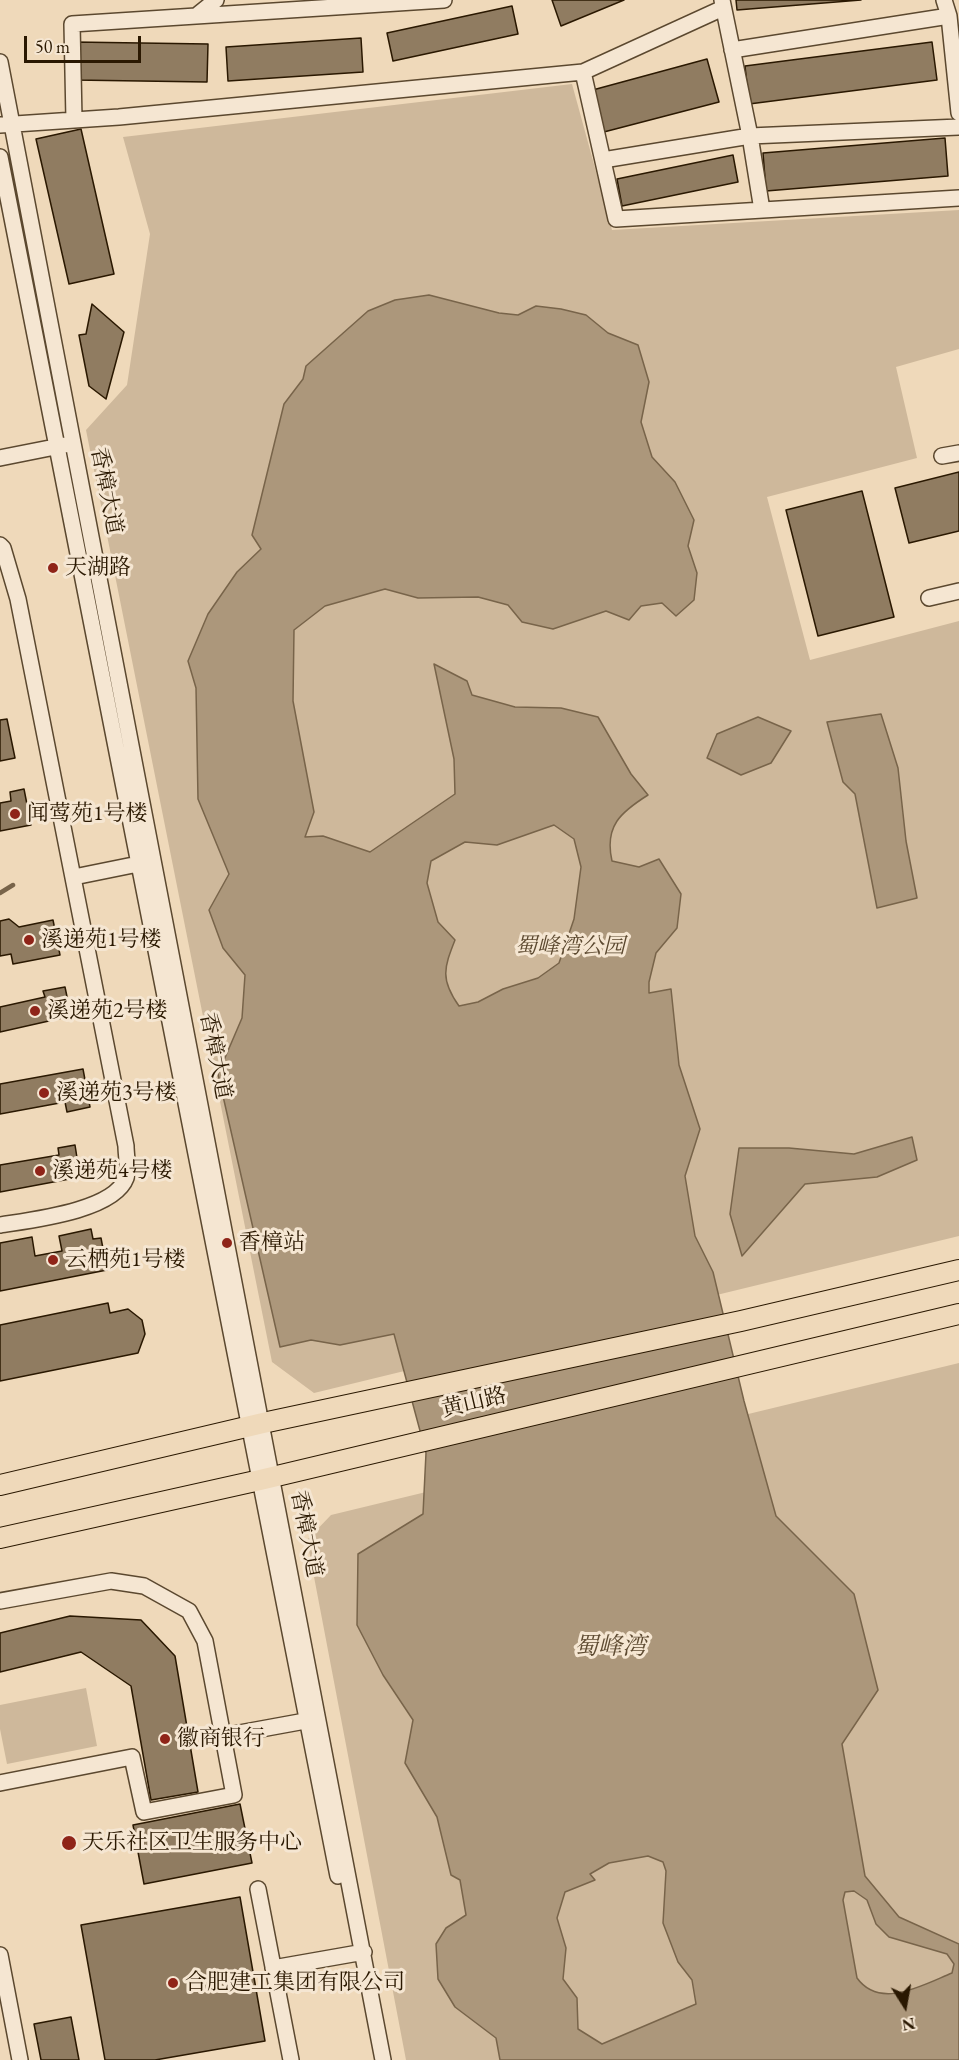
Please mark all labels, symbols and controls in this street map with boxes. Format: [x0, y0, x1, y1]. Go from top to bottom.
scale bar [27, 24, 144, 62]
text: 50 m [35, 35, 70, 58]
street label: 香樟大道 [85, 445, 127, 537]
place label: 天湖路 [65, 555, 131, 581]
marker: 天湖路 [46, 561, 60, 575]
place label: 闻莺苑1号楼 [27, 801, 148, 827]
marker: 闻莺苑1号楼 [8, 807, 22, 821]
place label: 溪递苑1号楼 [41, 927, 162, 953]
marker: 溪递苑1号楼 [22, 933, 36, 947]
park label: 蜀峰湾公园 [515, 934, 625, 960]
place label: 溪递苑2号楼 [47, 998, 168, 1024]
marker: 溪递苑2号楼 [28, 1004, 42, 1018]
street label: 香樟大道 [194, 1010, 236, 1102]
place label: 溪递苑3号楼 [56, 1080, 177, 1106]
marker: 溪递苑3号楼 [37, 1086, 51, 1100]
place label: 溪递苑4号楼 [52, 1158, 173, 1184]
marker: 溪递苑4号楼 [33, 1164, 47, 1178]
place label: 香樟站 [239, 1230, 305, 1256]
marker: 香樟站 [220, 1236, 234, 1250]
place label: 云栖苑1号楼 [65, 1247, 186, 1273]
marker: 云栖苑1号楼 [46, 1253, 60, 1267]
street label: 黄山路 [439, 1383, 509, 1423]
street label: 香樟大道 [285, 1488, 327, 1580]
water label: 蜀峰湾 [574, 1633, 646, 1661]
place label: 徽商银行 [177, 1726, 265, 1752]
marker: 徽商银行 [158, 1732, 172, 1746]
place label: 天乐社区卫生服务中心 [82, 1830, 302, 1856]
marker: 天乐社区卫生服务中心 [60, 1834, 78, 1852]
place label: 合肥建工集团有限公司 [185, 1970, 405, 1996]
marker: 合肥建工集团有限公司 [166, 1976, 180, 1990]
north arrow [875, 1976, 935, 2036]
text: N [900, 2013, 917, 2036]

